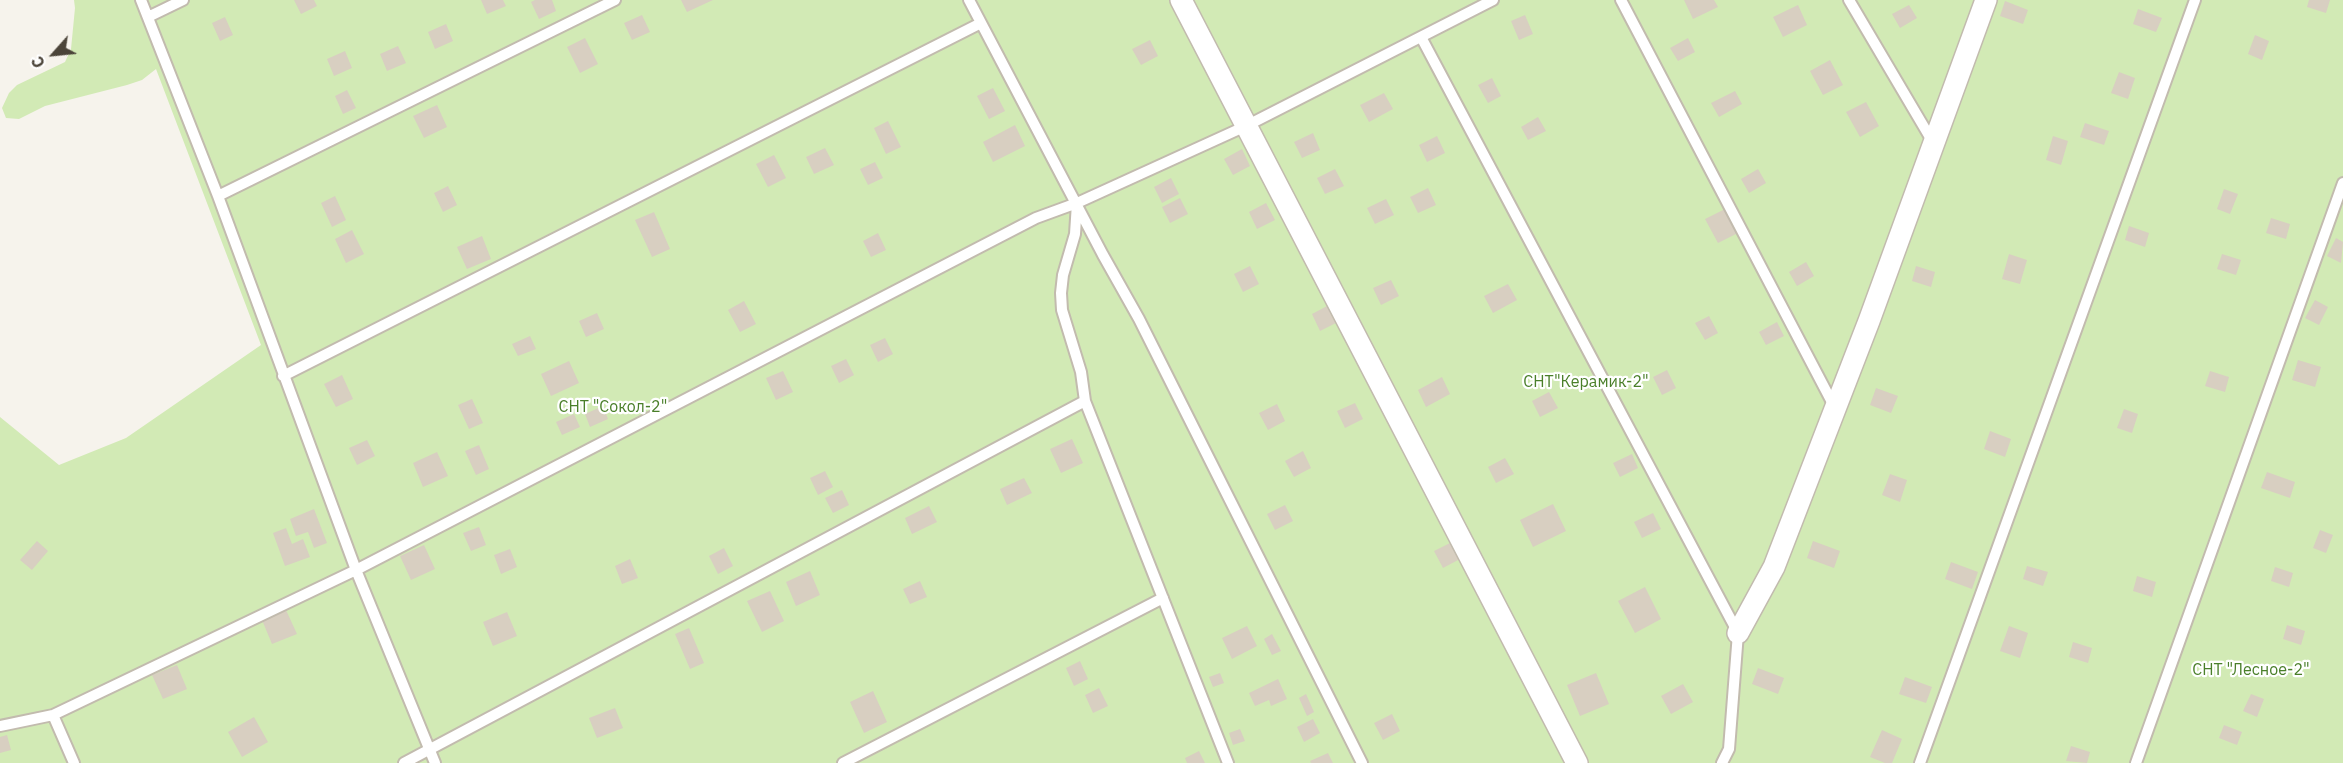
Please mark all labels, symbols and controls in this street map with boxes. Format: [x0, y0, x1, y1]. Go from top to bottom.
north arrow [24, 24, 84, 84]
text: С [27, 53, 49, 71]
park label: СНТ"Керамик-2" [1523, 372, 1649, 392]
park label: СНТ "Сокол-2" [559, 397, 667, 417]
park label: СНТ "Лесное-2" [2192, 660, 2310, 680]

